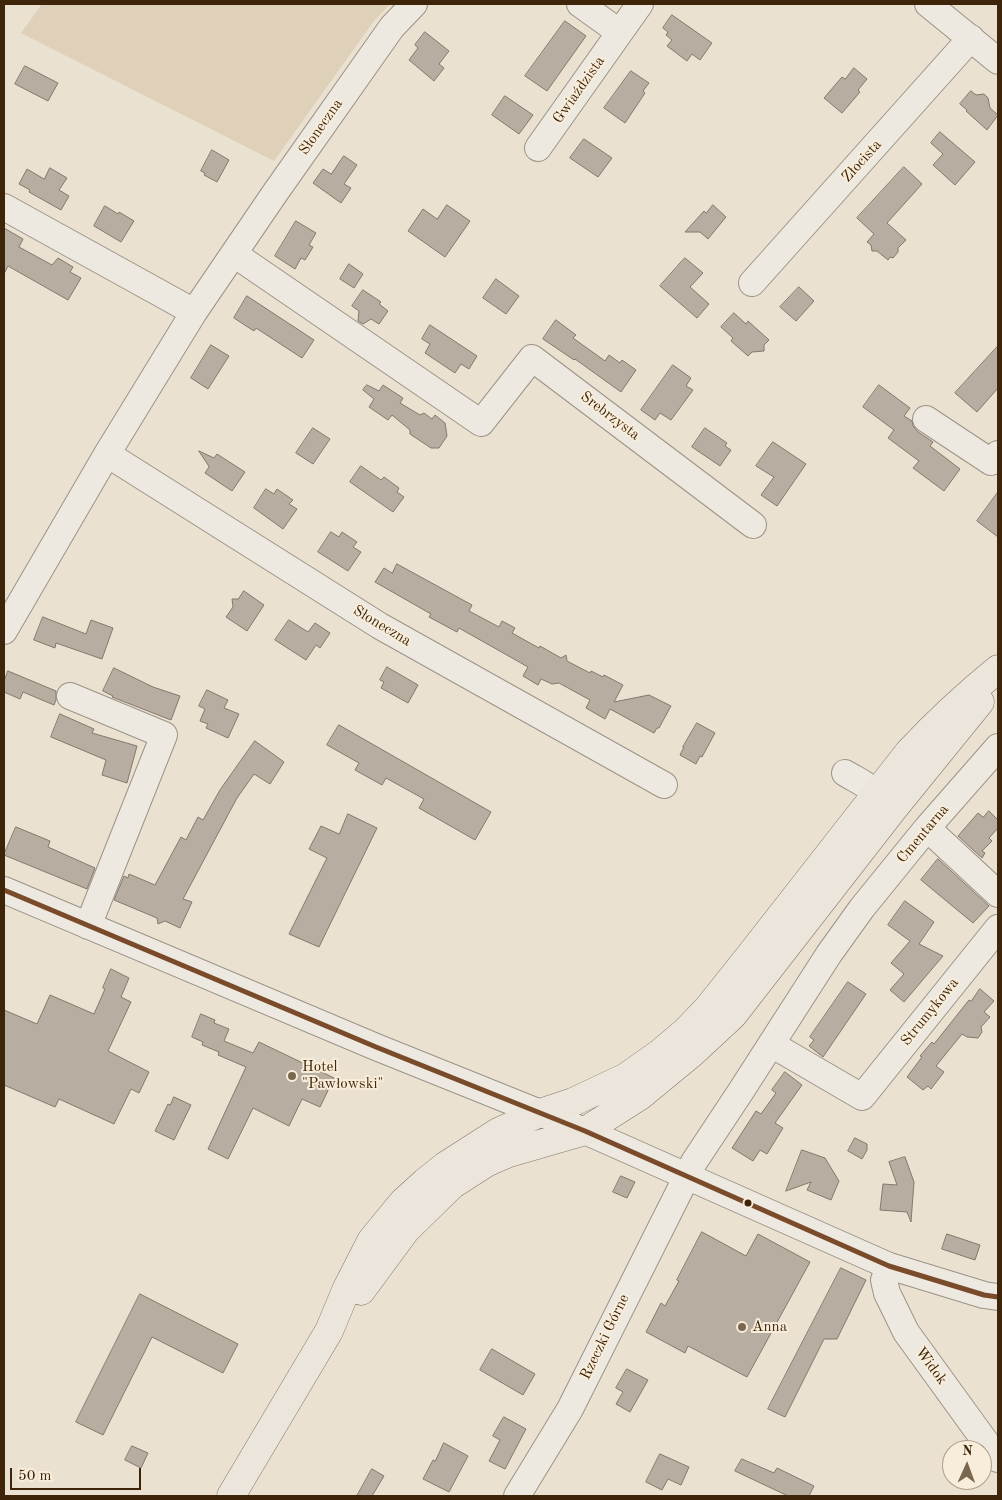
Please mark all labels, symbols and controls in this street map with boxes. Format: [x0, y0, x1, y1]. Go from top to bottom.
street label: Gwiaździsta [549, 53, 609, 127]
street label: Słoneczna [295, 95, 347, 159]
street label: Złocista [838, 136, 886, 186]
street label: Srebrzysta [577, 388, 643, 444]
street label: Słoneczna [350, 602, 414, 650]
street label: Cmentarna [893, 801, 953, 867]
street label: Strumykowa [897, 974, 963, 1050]
place label: Hotel "Pawłowski" [302, 1058, 383, 1093]
marker: Hotel "Pawłowski" [286, 1070, 298, 1082]
unlabelled marker [743, 1198, 753, 1208]
street label: Rzeczki Górne [577, 1291, 633, 1383]
place label: Anna [752, 1318, 787, 1336]
marker: Anna [736, 1321, 748, 1333]
street label: Widok [911, 1344, 951, 1388]
north arrow [942, 1440, 992, 1490]
text: N [962, 1444, 973, 1458]
scale bar [12, 1458, 144, 1490]
text: 50 m [18, 1469, 52, 1484]

